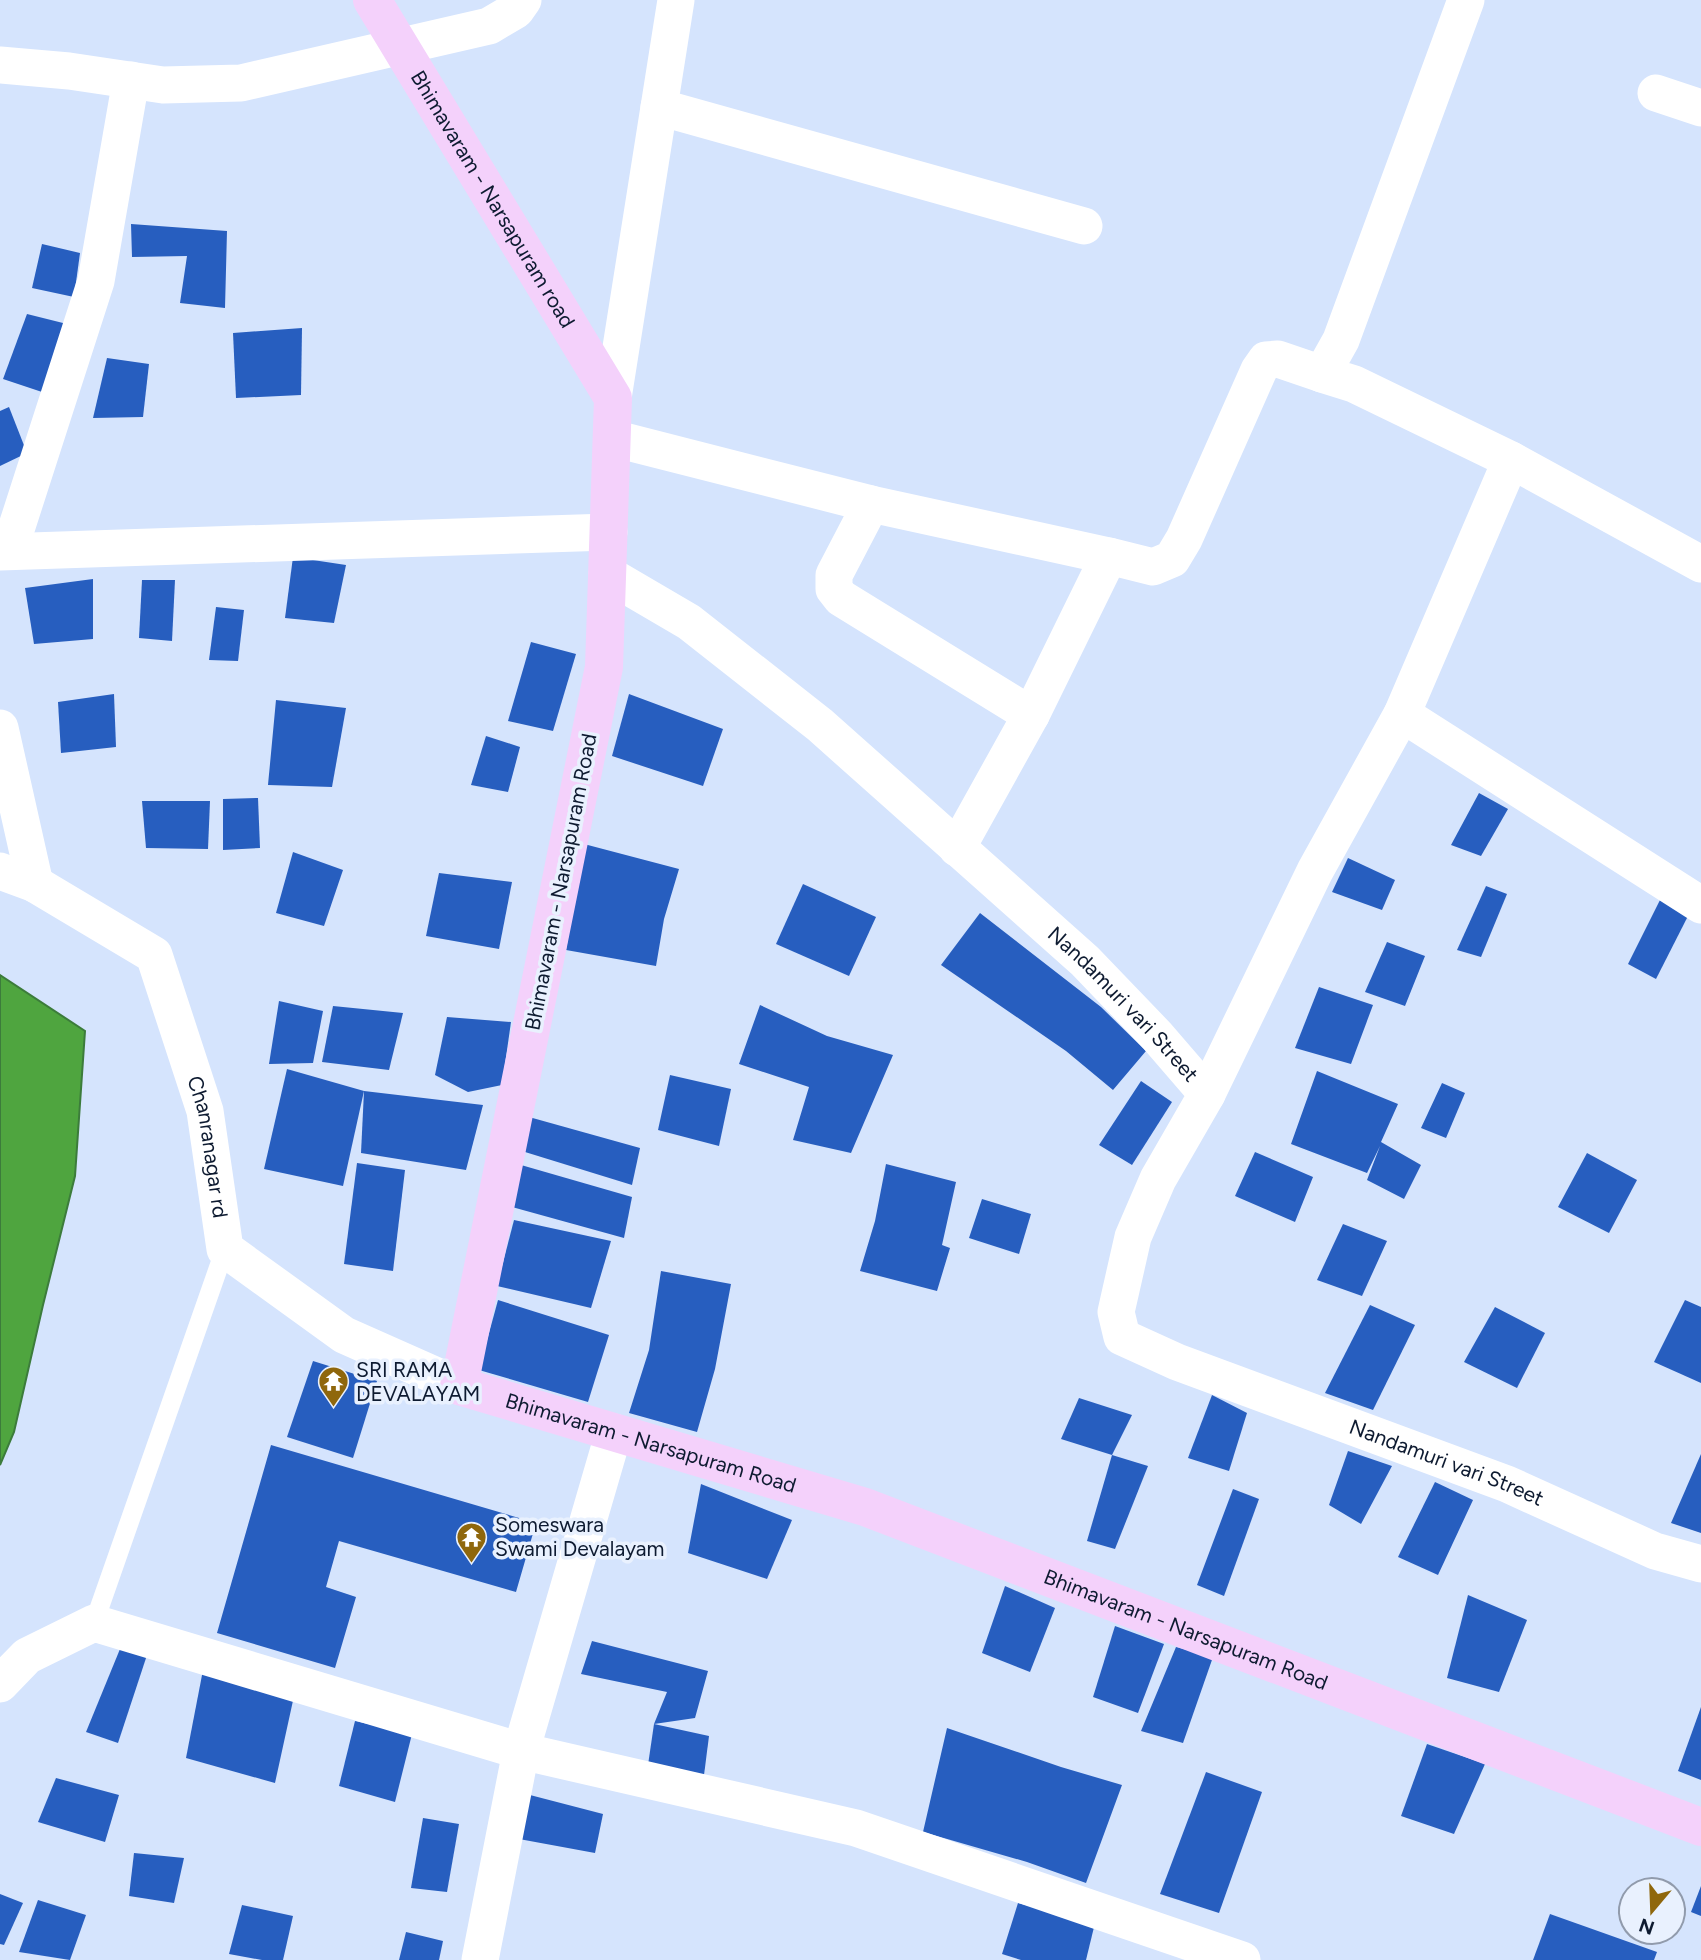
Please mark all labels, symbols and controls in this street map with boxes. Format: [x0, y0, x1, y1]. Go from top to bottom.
street label: Bhimavaram - Narsapuram road [406, 66, 580, 332]
street label: Bhimavaram - Narsapuram Road [519, 731, 602, 1032]
street label: Nandamuri vari Street [1043, 921, 1204, 1087]
street label: Chanranagar rd [182, 1073, 233, 1220]
place label: SRI RAMA DEVALAYAM [356, 1357, 480, 1406]
temple icon: SRI RAMA DEVALAYAM [316, 1365, 350, 1409]
street label: Bhimavaram - Narsapuram Road [503, 1388, 799, 1498]
street label: Nandamuri vari Street [1346, 1414, 1548, 1511]
place label: Someswara Swami Devalayam [495, 1512, 664, 1561]
temple icon: Someswara Swami Devalayam [455, 1520, 489, 1564]
street label: Bhimavaram - Narsapuram Road [1040, 1564, 1331, 1695]
north arrow [1617, 1876, 1687, 1946]
text: N [1636, 1913, 1657, 1940]

